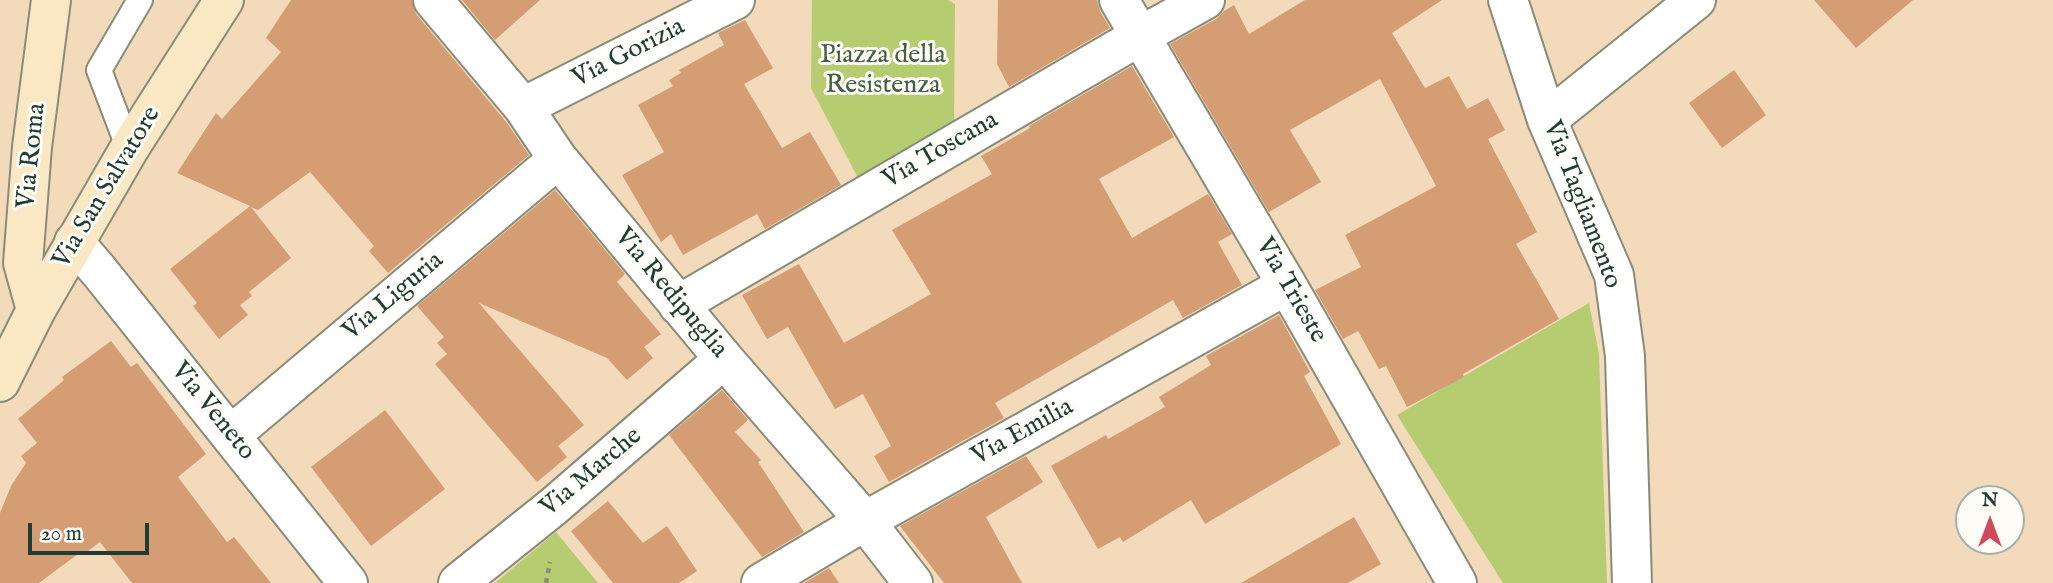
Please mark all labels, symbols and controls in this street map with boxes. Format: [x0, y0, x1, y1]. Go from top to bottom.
street label: Via Gorizia [567, 12, 691, 96]
park label: Piazza della Resistenza [820, 41, 946, 102]
street label: Via San Salvatore [47, 101, 169, 275]
street label: Via Roma [12, 102, 54, 210]
street label: Via Toscana [878, 105, 1004, 197]
street label: Via Tagliamento [1535, 117, 1627, 293]
street label: Via Redipuglia [607, 223, 733, 365]
street label: Via Trieste [1247, 233, 1333, 349]
street label: Via Liguria [337, 246, 451, 348]
street label: Via Veneto [163, 357, 261, 467]
street label: Via Emilia [967, 392, 1079, 474]
street label: Via Marche [535, 422, 649, 524]
north arrow [1955, 485, 2025, 555]
text: N [1982, 489, 1998, 513]
scale bar [32, 510, 152, 554]
text: 20 m [41, 521, 82, 548]

